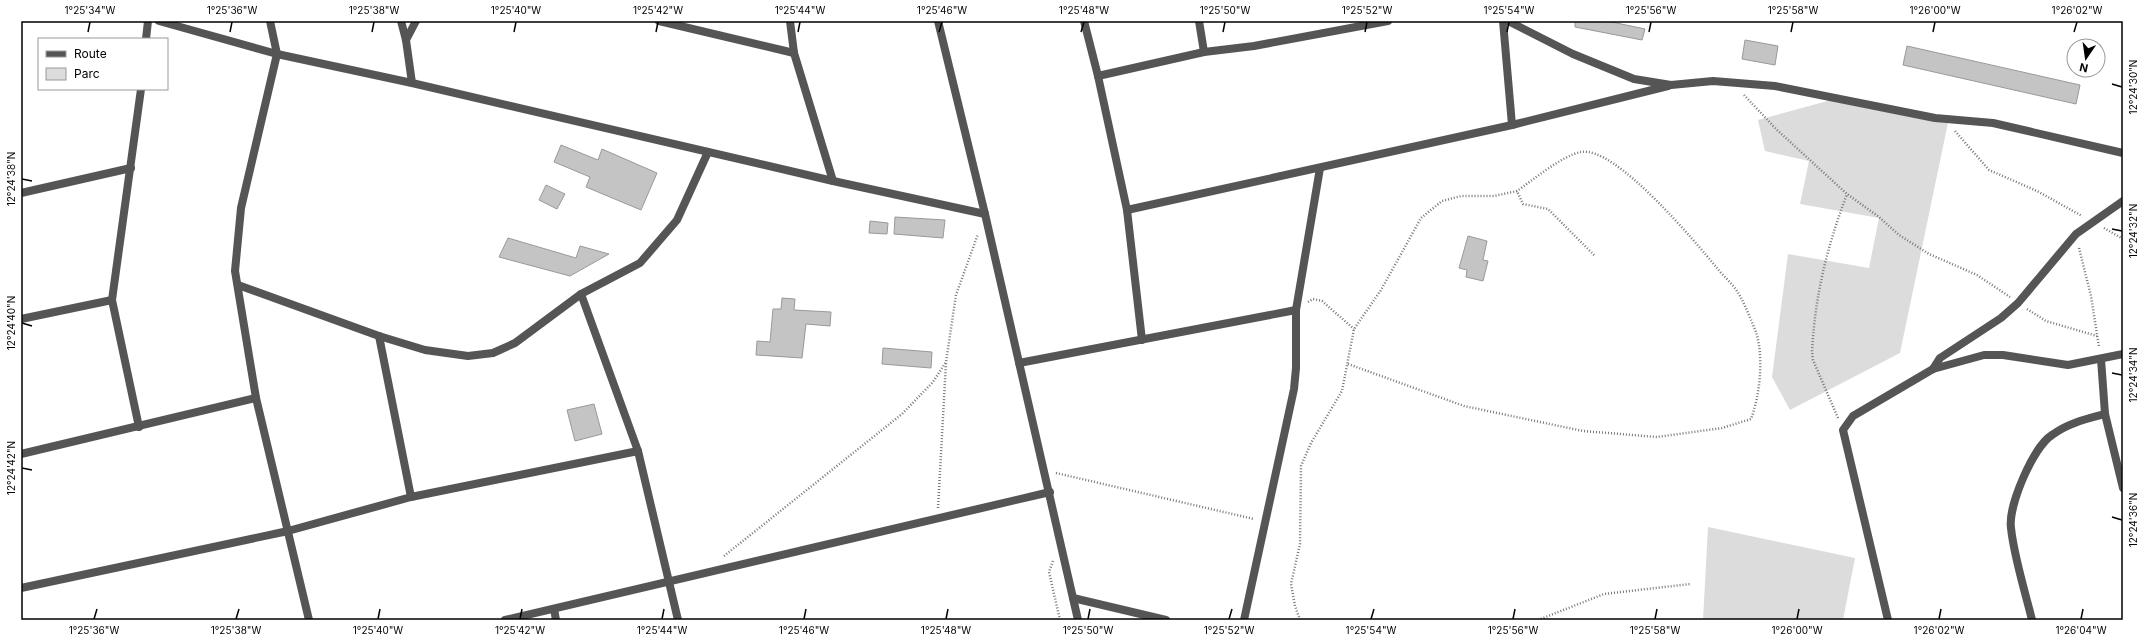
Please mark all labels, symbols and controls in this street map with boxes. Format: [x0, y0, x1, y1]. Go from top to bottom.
text: 1°25'34"W [65, 4, 116, 16]
text: 1°25'36"W [207, 4, 257, 16]
text: 1°25'38"W [349, 4, 399, 16]
text: 1°25'40"W [491, 4, 541, 16]
text: 1°25'42"W [633, 4, 683, 16]
text: 1°25'44"W [775, 4, 825, 16]
text: 1°25'46"W [917, 4, 967, 16]
text: 1°25'48"W [1059, 4, 1109, 16]
text: 1°25'50"W [1200, 4, 1250, 16]
text: 1°25'52"W [1342, 4, 1392, 16]
text: 1°25'54"W [1484, 4, 1535, 16]
text: 1°25'56"W [1626, 4, 1676, 16]
text: 1°25'58"W [1768, 4, 1818, 16]
text: 1°26'00"W [1909, 4, 1961, 16]
text: 1°26'02"W [2052, 4, 2103, 16]
legend [38, 38, 168, 90]
north arrow [2066, 38, 2106, 78]
text: Route [74, 46, 107, 61]
text: N [2078, 60, 2089, 76]
text: 12°24'30"N [2127, 60, 2139, 114]
text: Parc [74, 66, 100, 81]
text: 12°24'38"N [5, 152, 17, 206]
text: 12°24'32"N [2127, 204, 2139, 258]
text: 12°24'40"N [5, 296, 17, 350]
text: 12°24'34"N [2127, 348, 2139, 402]
text: 12°24'42"N [5, 441, 17, 495]
text: 12°24'36"N [2127, 493, 2139, 547]
text: 1°25'36"W [69, 624, 119, 636]
text: 1°25'38"W [211, 624, 261, 636]
text: 1°25'40"W [353, 624, 403, 636]
text: 1°25'42"W [495, 624, 545, 636]
text: 1°25'44"W [637, 624, 687, 636]
text: 1°25'46"W [779, 624, 829, 636]
text: 1°25'48"W [921, 624, 971, 636]
text: 1°25'50"W [1063, 624, 1113, 636]
text: 1°25'52"W [1204, 624, 1254, 636]
text: 1°25'54"W [1346, 624, 1397, 636]
text: 1°25'56"W [1488, 624, 1538, 636]
text: 1°25'58"W [1630, 624, 1680, 636]
text: 1°26'00"W [1771, 624, 1823, 636]
text: 1°26'02"W [1914, 624, 1965, 636]
text: 1°26'04"W [2055, 624, 2107, 636]

